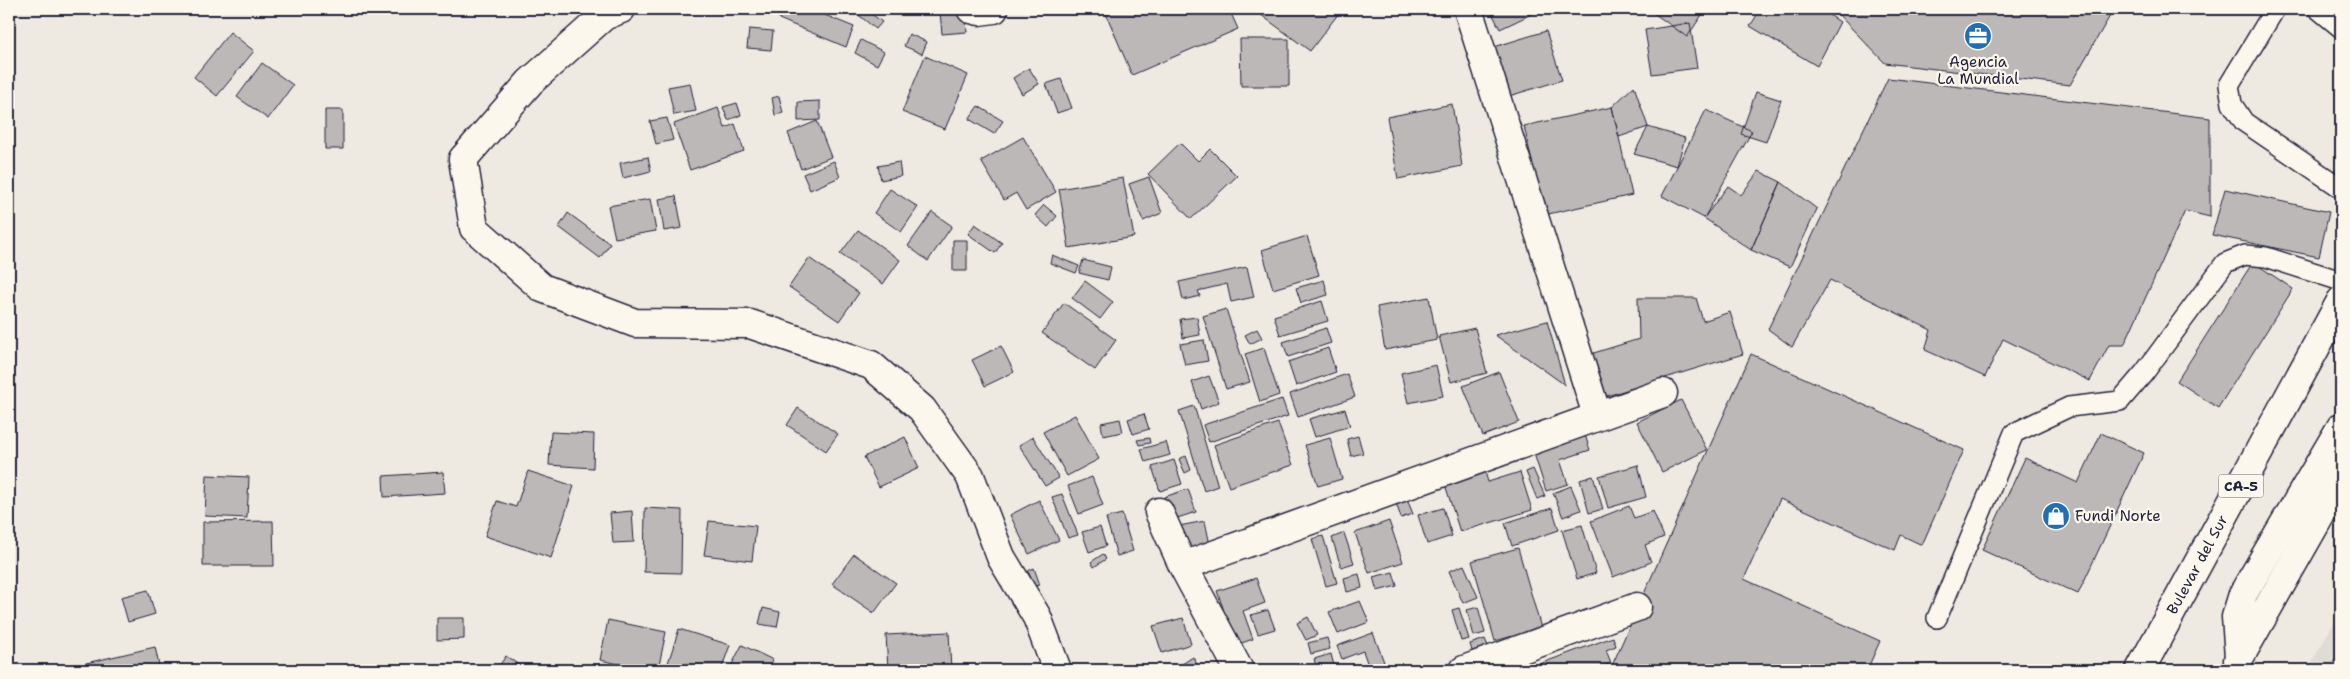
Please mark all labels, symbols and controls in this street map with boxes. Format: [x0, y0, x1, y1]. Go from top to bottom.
office icon: Agencia La Mundial [1963, 21, 1993, 51]
place label: Agencia La Mundial [1937, 52, 2019, 89]
road number: CA-5 [2218, 474, 2264, 498]
shop icon: Fundi Norte [2041, 501, 2071, 531]
place label: Fundi Norte [2075, 506, 2161, 526]
street label: Bulevar del Sur [2162, 511, 2233, 618]

